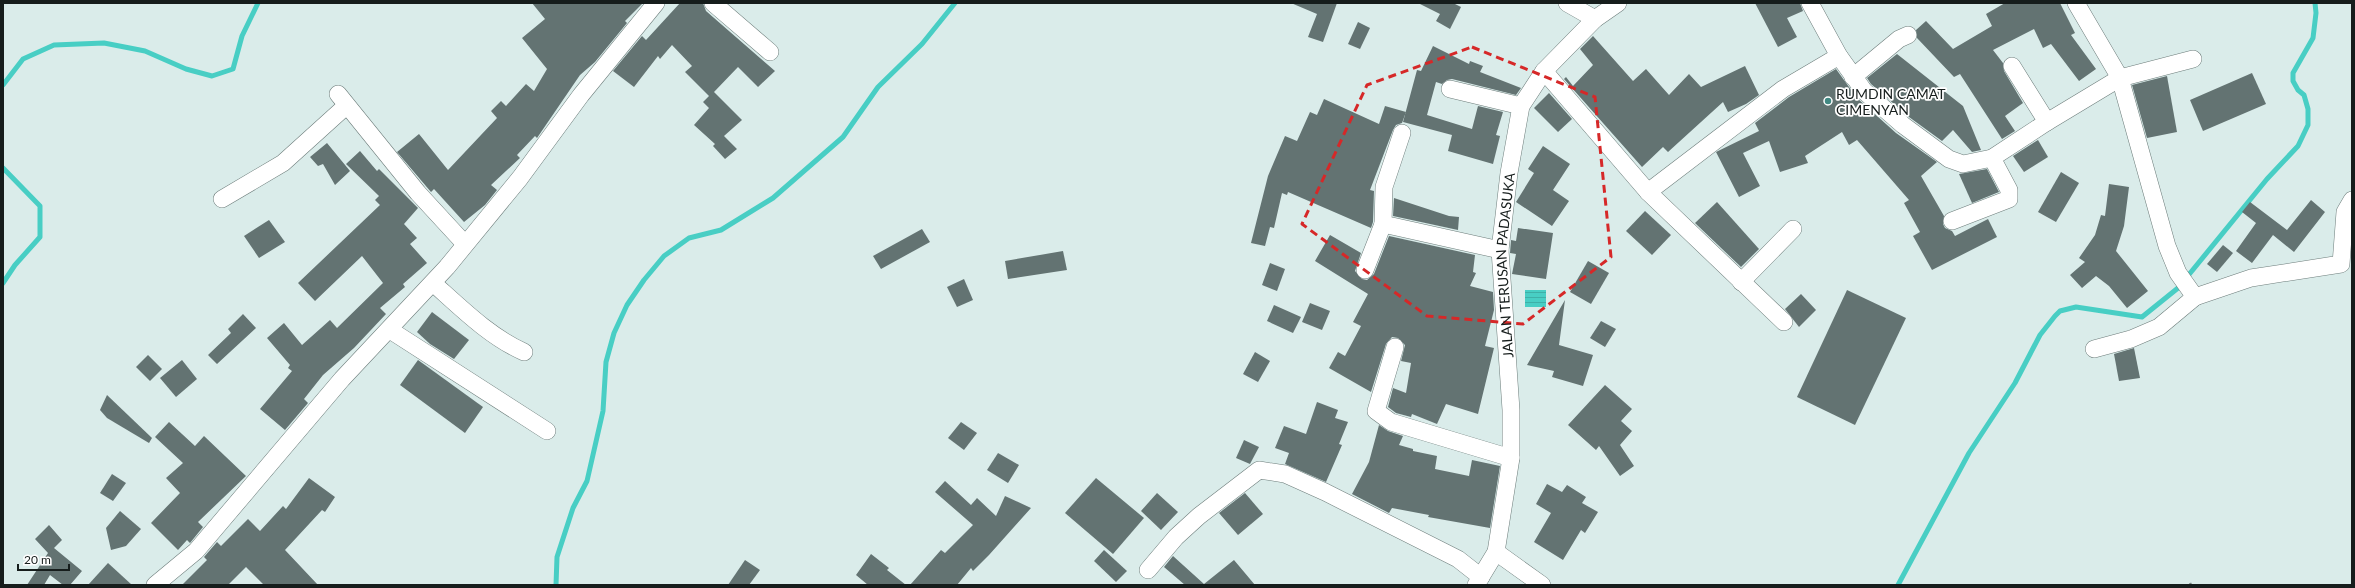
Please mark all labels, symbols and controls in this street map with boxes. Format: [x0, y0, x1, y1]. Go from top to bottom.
place label: RUMDIN CAMAT CIMENYAN [1836, 85, 1946, 118]
marker: RUMDIN CAMAT CIMENYAN [1823, 96, 1833, 106]
street label: JALAN TERUSAN PADASUKA [1491, 171, 1518, 359]
scale bar [18, 546, 69, 572]
text: 20 m [24, 552, 51, 567]

